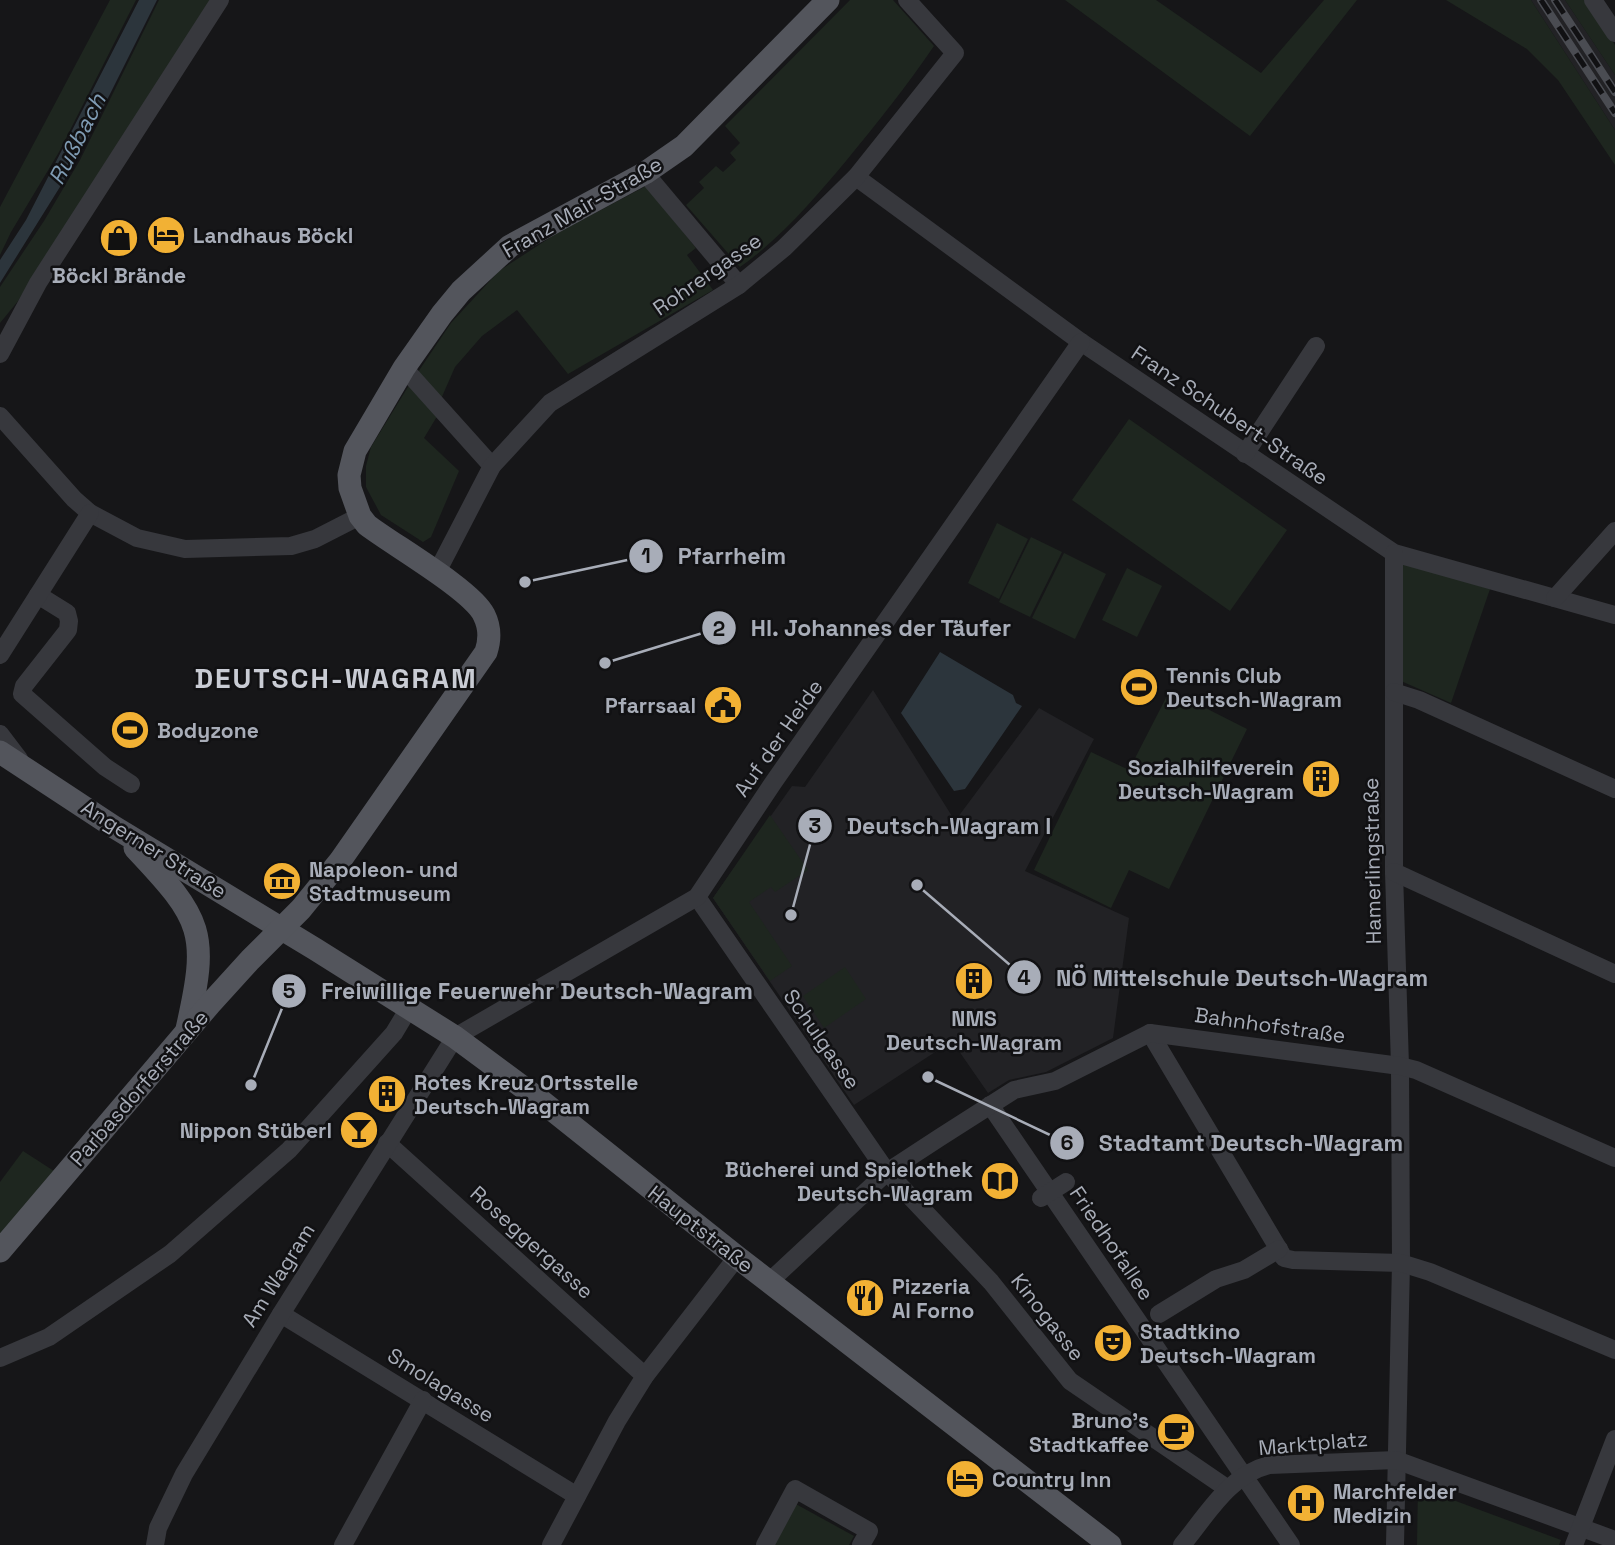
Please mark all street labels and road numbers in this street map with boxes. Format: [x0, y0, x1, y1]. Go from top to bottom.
street label: Franz Mair-Straße [497, 150, 667, 264]
street label: Rohrergasse [647, 227, 767, 321]
street label: Franz Schubert-Straße [1126, 339, 1334, 491]
street label: Auf der Heide [728, 674, 828, 802]
street label: Hamerlingstraße [1357, 777, 1387, 945]
street label: Angerner Straße [76, 793, 232, 905]
street label: Schulgasse [778, 984, 866, 1094]
street label: Bahnhofstraße [1193, 1001, 1347, 1049]
street label: Parbasdorferstraße [64, 1004, 214, 1172]
street label: Hauptstraße [643, 1179, 759, 1279]
street label: Roseggergasse [465, 1180, 599, 1304]
street label: Friedhofallee [1064, 1181, 1160, 1305]
street label: Am Wagram [235, 1218, 321, 1332]
street label: Kinogasse [1005, 1268, 1091, 1366]
street label: Smolagasse [383, 1342, 499, 1428]
street label: Marktplatz [1257, 1425, 1369, 1461]

